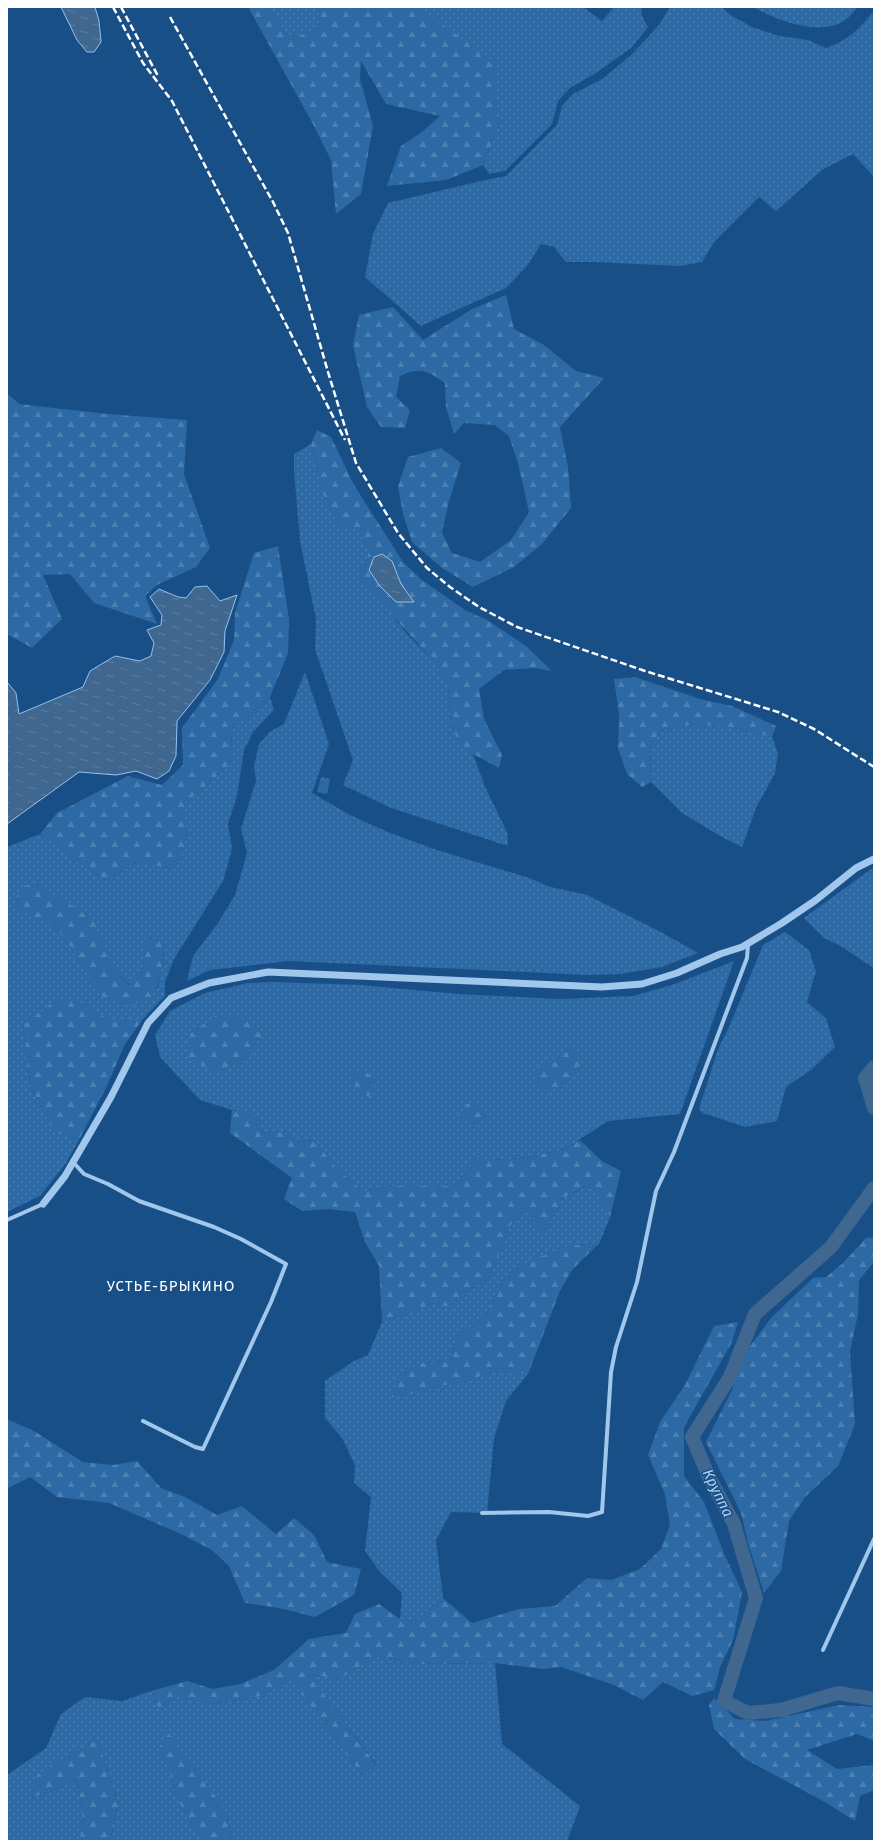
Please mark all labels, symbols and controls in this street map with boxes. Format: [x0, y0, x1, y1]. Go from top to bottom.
district label: УСТЬЕ-БРЫКИНО [107, 1277, 235, 1295]
water label: Круппа [699, 1466, 737, 1520]

